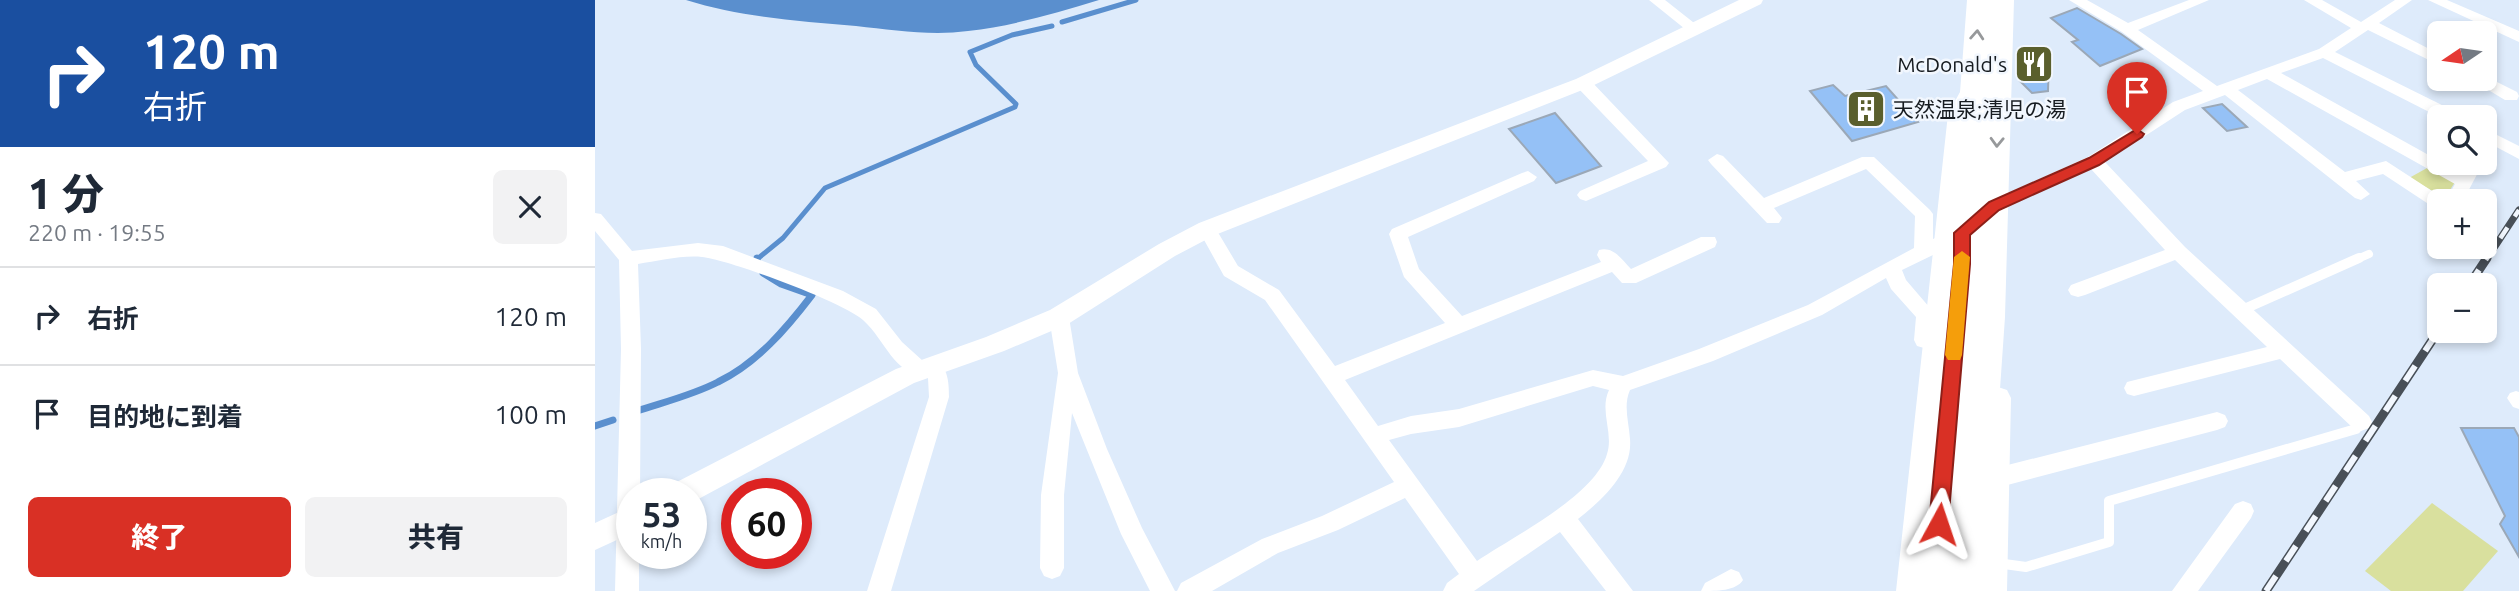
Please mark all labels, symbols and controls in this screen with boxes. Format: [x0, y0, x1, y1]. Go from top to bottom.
north arrow [2427, 21, 2497, 91]
map controls [2427, 21, 2497, 343]
text: 120 m [143, 23, 280, 78]
icon: right [28, 28, 119, 119]
one-way arrow [1969, 29, 1984, 40]
restaurant icon: McDonald's [2013, 43, 2055, 85]
place label: McDonald's [1897, 52, 2007, 76]
pin [2107, 62, 2167, 134]
icon: arrive [2118, 73, 2156, 111]
text: 右折 [143, 88, 207, 124]
building icon: 天然温泉;清児の湯 [1845, 88, 1887, 130]
place label: 天然温泉;清児の湯 [1893, 97, 2066, 121]
button: search [2427, 105, 2497, 175]
one-way arrow [1989, 136, 2004, 147]
text: 1 分 [28, 170, 104, 217]
button: close [493, 170, 567, 244]
button: + [2427, 189, 2497, 259]
text: 220 m · 19:55 [28, 220, 166, 245]
button: − [2427, 273, 2497, 343]
icon: right [28, 297, 66, 335]
text: 120 m [495, 302, 567, 331]
text: 右折 [87, 304, 139, 333]
icon: arrive [28, 395, 66, 433]
text: 100 m [495, 400, 567, 429]
text: 目的地に到着 [87, 402, 243, 431]
speed limit sign: 60 [721, 478, 812, 569]
position arrow [1902, 487, 1976, 561]
text: 53 [642, 494, 681, 534]
button: 終了 [28, 497, 291, 577]
button: 共有 [305, 497, 567, 577]
text: km/h [641, 531, 682, 551]

